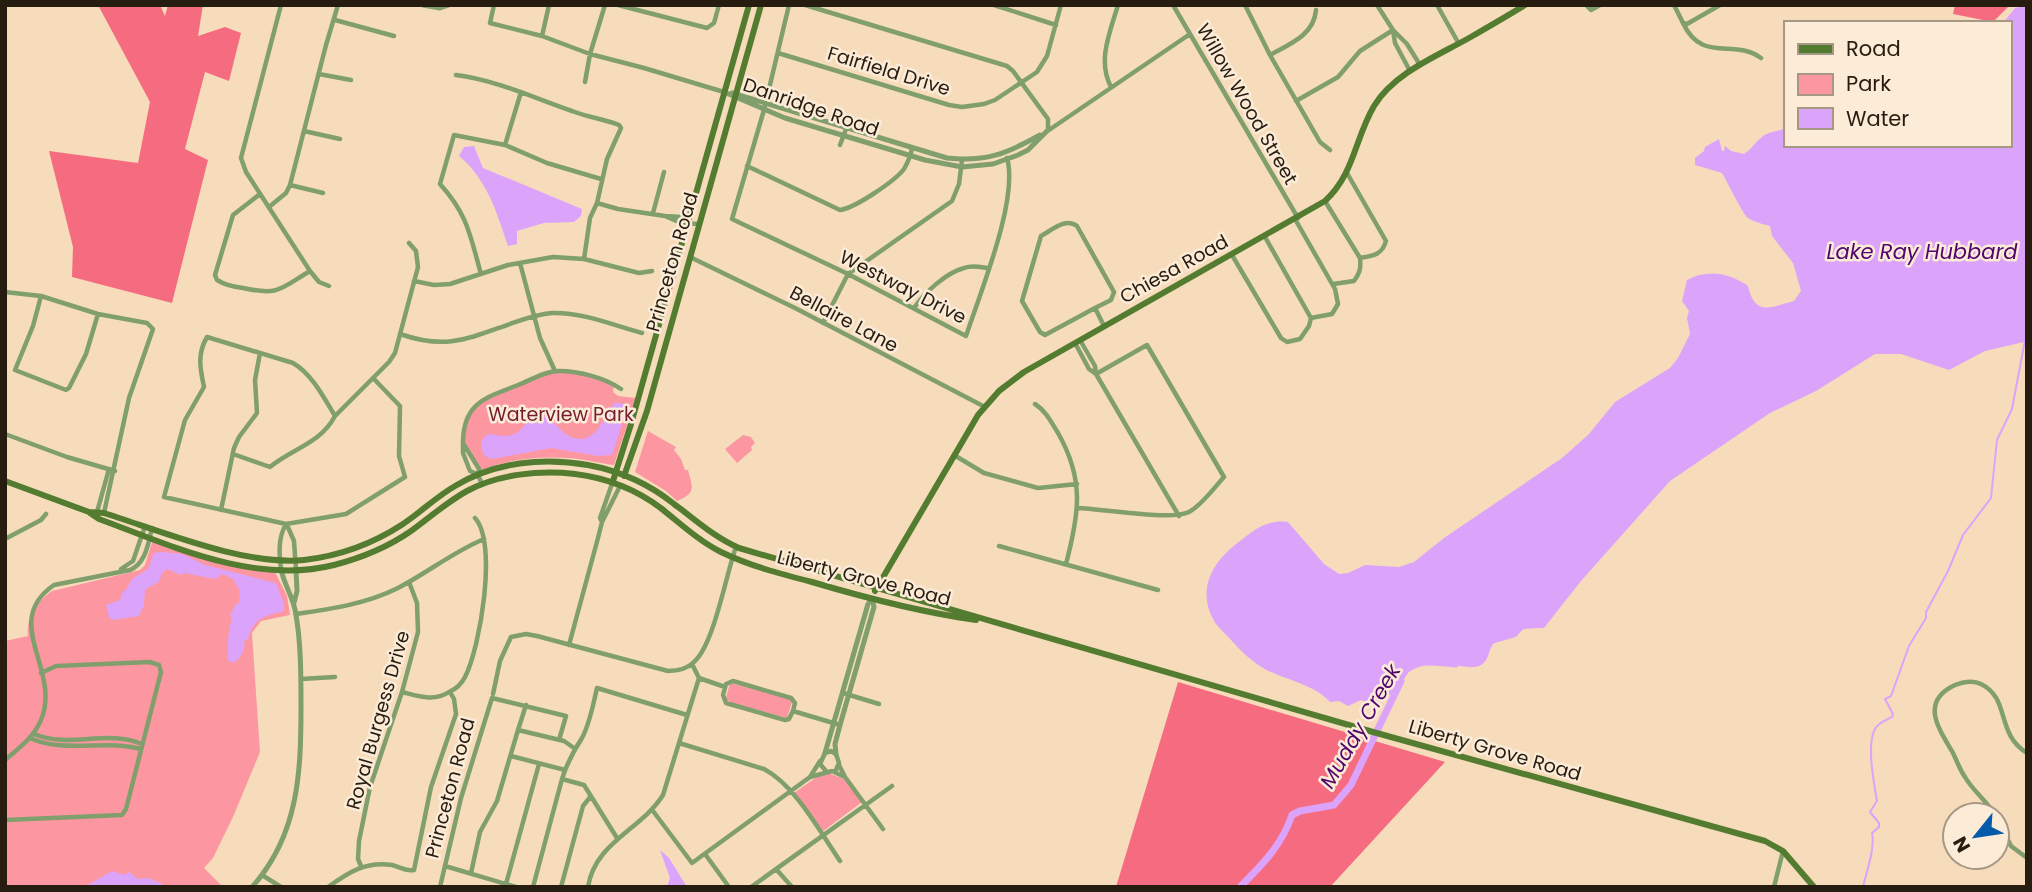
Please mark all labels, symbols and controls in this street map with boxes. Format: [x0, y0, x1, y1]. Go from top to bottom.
street label: Willow Wood Street [1190, 19, 1304, 190]
legend [1784, 21, 2011, 147]
text: Road [1846, 34, 1901, 63]
street label: Fairfield Drive [824, 40, 954, 102]
text: Park [1846, 69, 1891, 98]
street label: Danridge Road [739, 71, 883, 143]
text: Water [1846, 104, 1909, 133]
street label: Princeton Road [639, 189, 705, 335]
street label: Chiesa Road [1115, 228, 1233, 310]
water label: Lake Ray Hubbard [1827, 237, 2018, 266]
street label: Westway Drive [835, 243, 971, 331]
street label: Bellaire Lane [785, 279, 903, 359]
park label: Waterview Park [488, 401, 634, 428]
street label: Liberty Grove Road [774, 543, 954, 613]
street label: Royal Burgess Drive [340, 627, 416, 813]
water label: Muddy Creek [1313, 658, 1408, 793]
street label: Liberty Grove Road [1406, 712, 1584, 788]
street label: Princeton Road [418, 715, 482, 861]
north arrow [1941, 801, 2011, 871]
text: N [1946, 831, 1977, 857]

